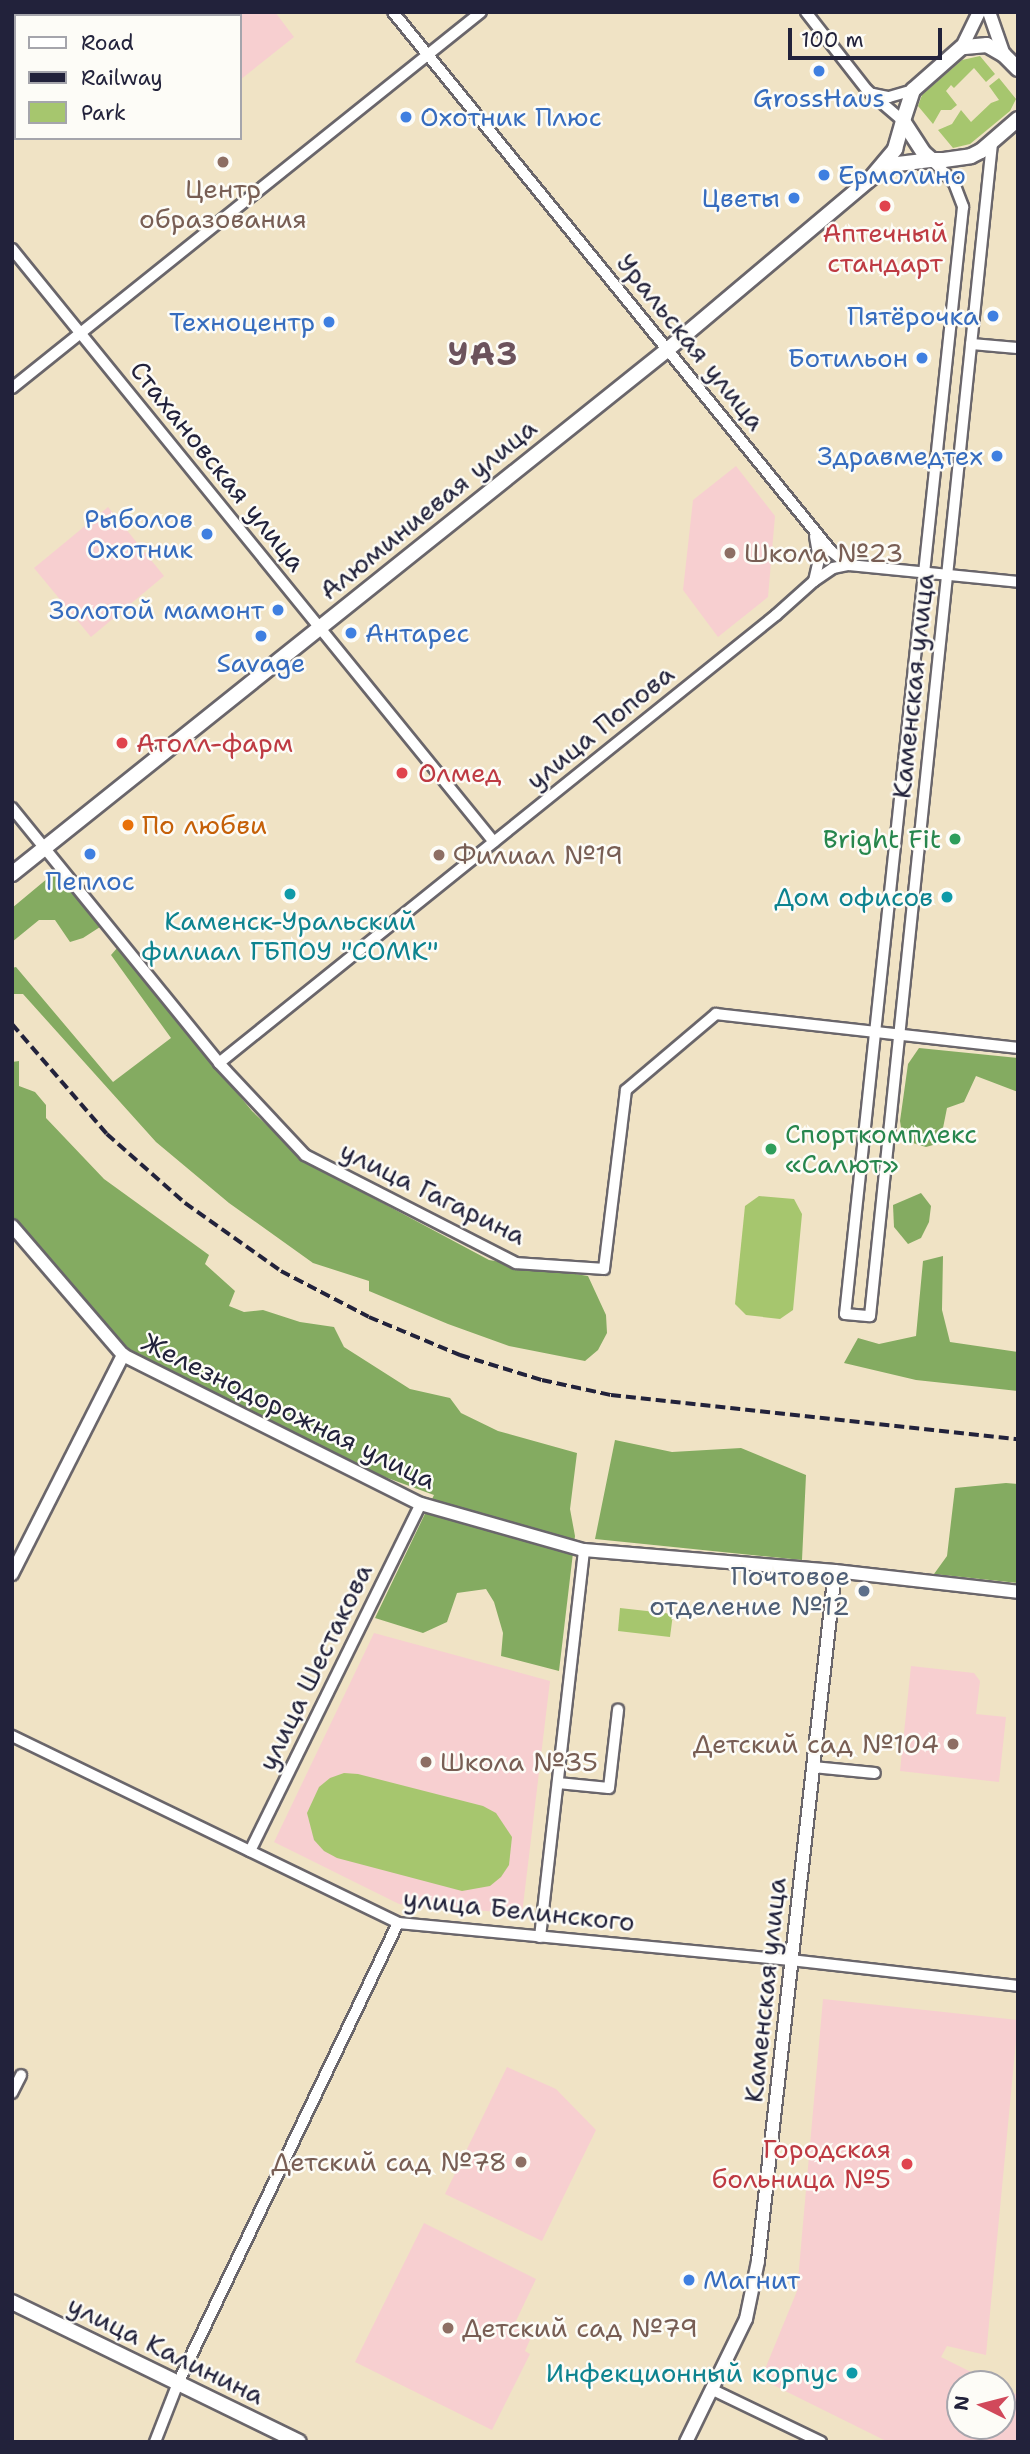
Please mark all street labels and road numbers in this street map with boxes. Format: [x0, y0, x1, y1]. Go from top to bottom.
street label: Уральская улица [610, 247, 772, 437]
street label: Стахановская улица [124, 355, 312, 577]
street label: Алюминиевая улица [313, 412, 543, 606]
street label: Каменская улица [886, 572, 940, 800]
street label: улица Попова [520, 658, 680, 796]
street label: улица Гагарина [335, 1135, 531, 1251]
street label: Железнодорожная улица [137, 1326, 441, 1496]
street label: улица Шестакова [251, 1559, 379, 1775]
street label: Каменская улица [738, 1876, 792, 2104]
street label: улица Белинского [402, 1882, 636, 1938]
street label: улица Калинина [63, 2289, 269, 2411]

